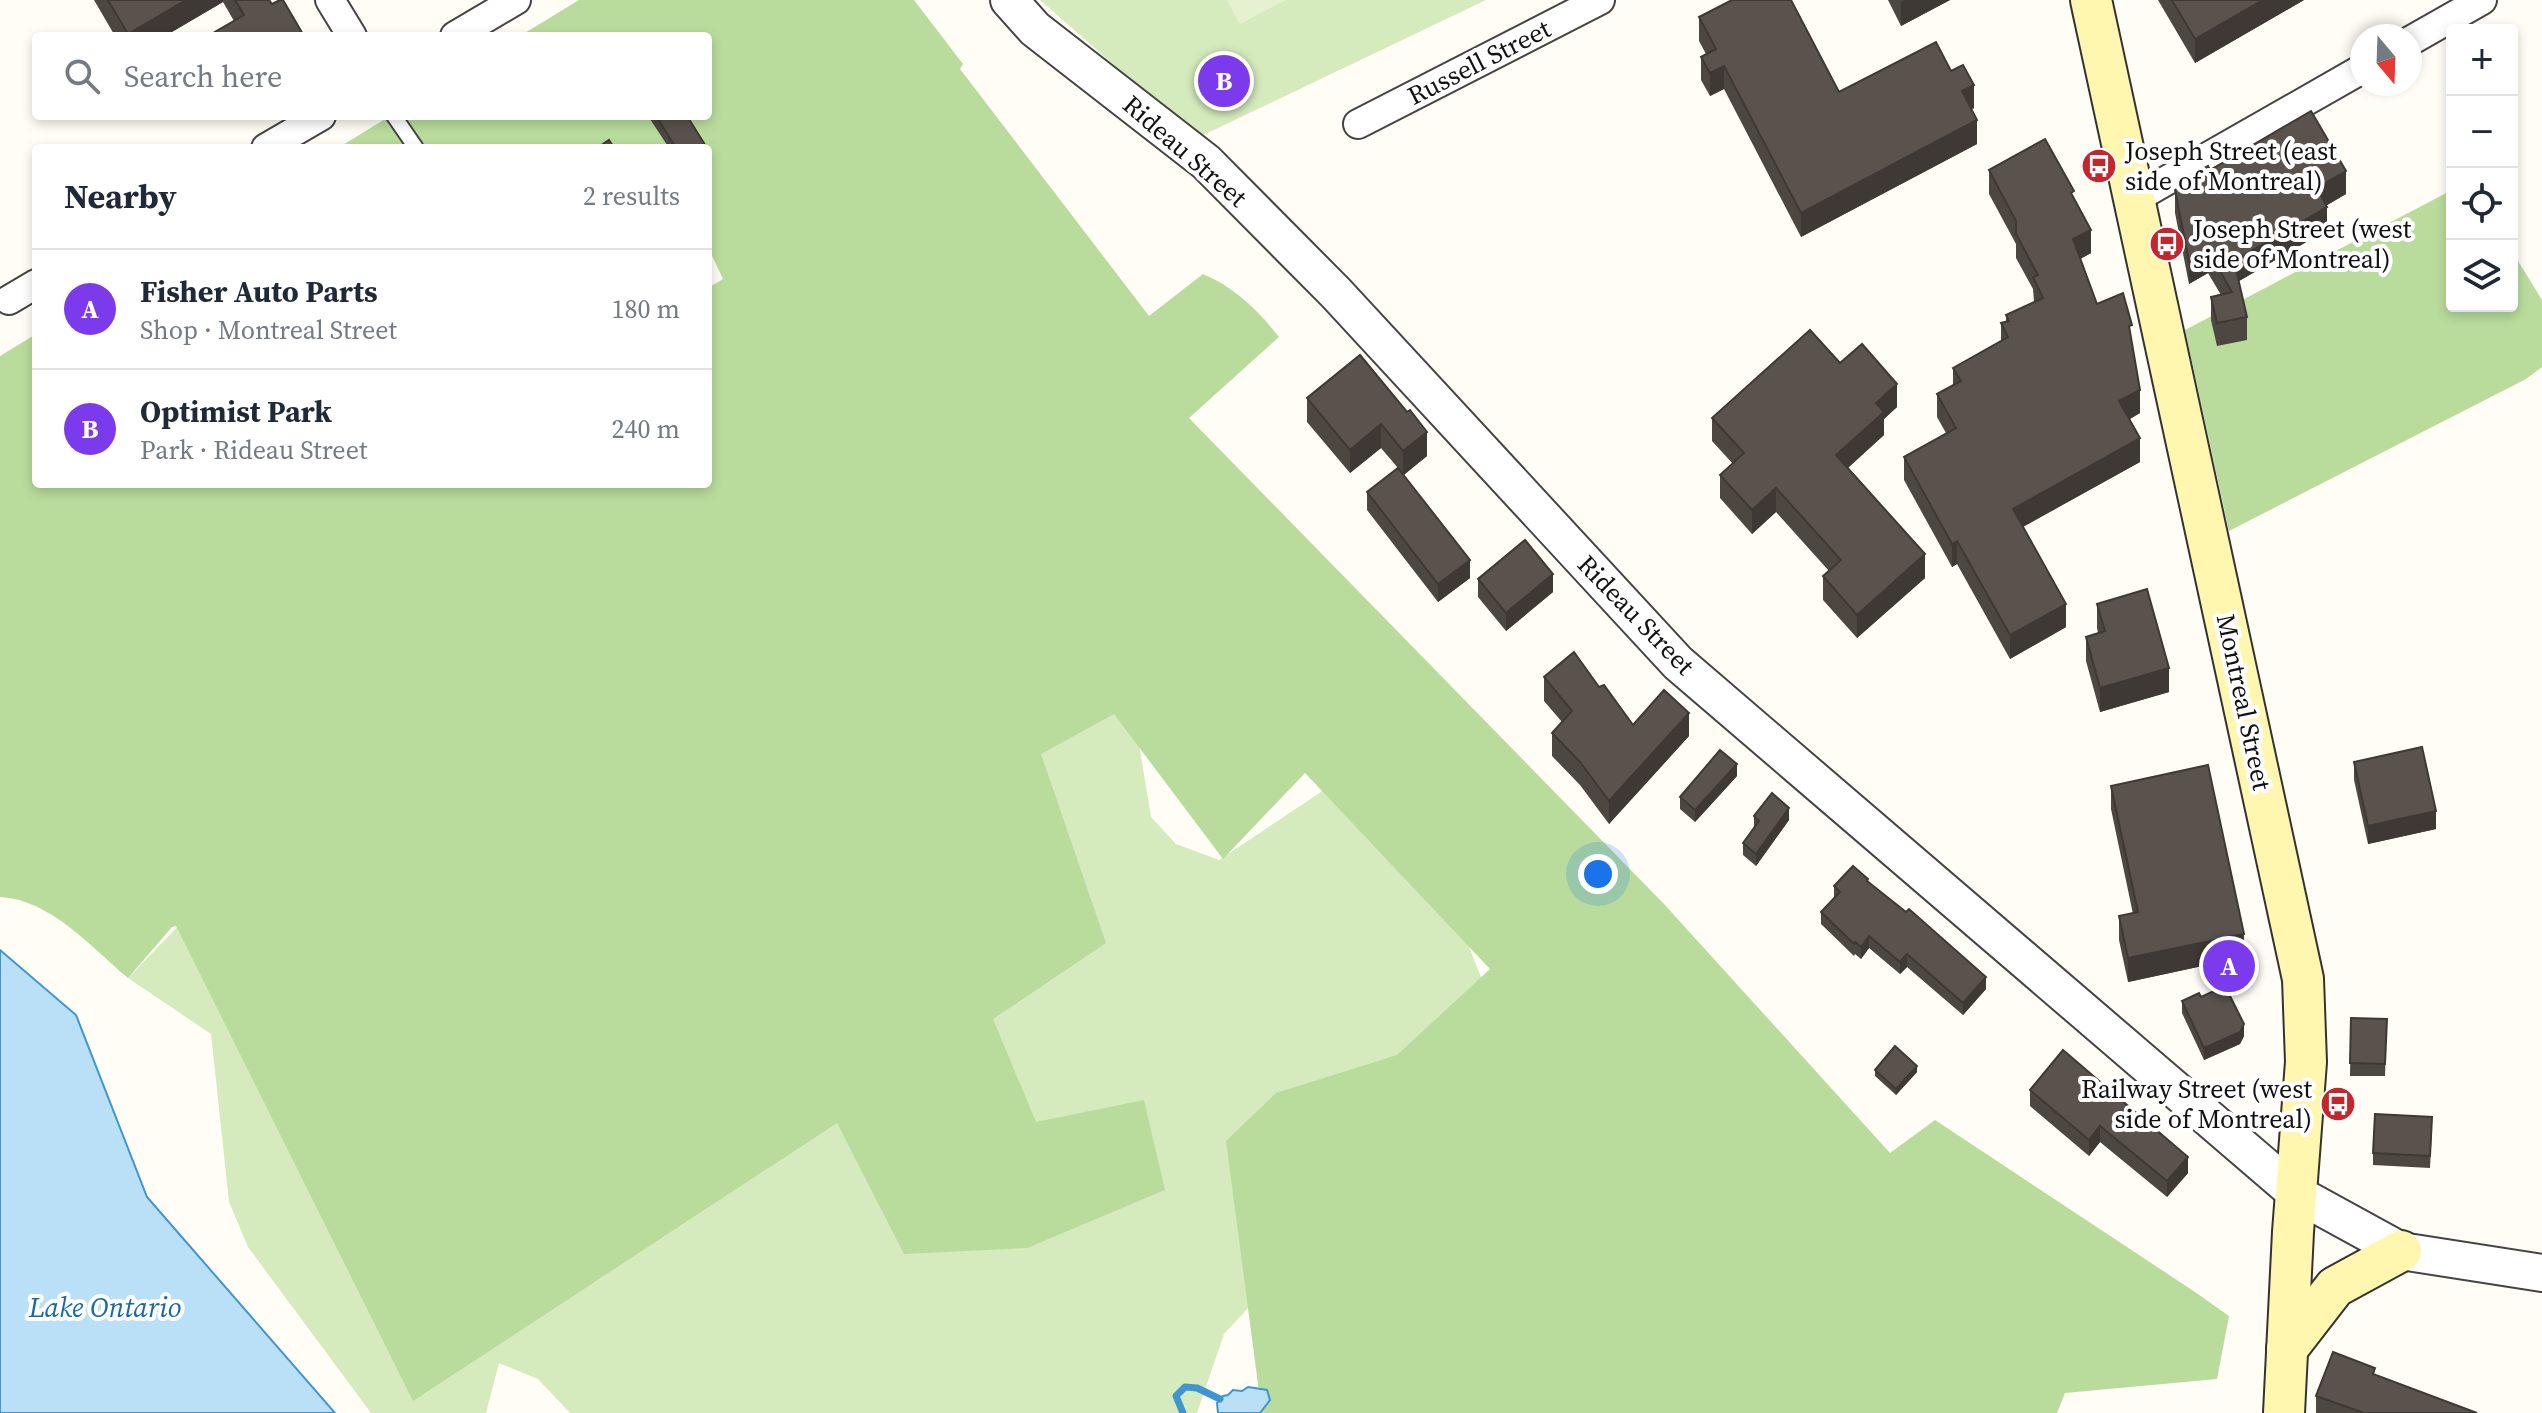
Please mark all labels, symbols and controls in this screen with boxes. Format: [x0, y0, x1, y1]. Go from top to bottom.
street label: Russell Street [1401, 10, 1557, 113]
north arrow [2350, 24, 2422, 96]
map controls [2446, 24, 2518, 312]
button: + [2446, 24, 2518, 96]
search box [32, 32, 712, 120]
pin: B [1198, 51, 1250, 111]
icon: search [60, 54, 104, 98]
text: Search here [124, 56, 282, 97]
street label: Rideau Street [1115, 87, 1255, 215]
button: − [2446, 96, 2518, 168]
place label: Joseph Street (east side of Montreal) [2124, 133, 2337, 199]
bus stop icon: Joseph Street (east side of Montreal) [2080, 147, 2118, 185]
button: locate [2446, 168, 2518, 240]
text: Nearby [64, 173, 177, 219]
text: 2 results [583, 178, 680, 214]
place label: Joseph Street (west side of Montreal) [2192, 211, 2412, 277]
bus stop icon: Joseph Street (west side of Montreal) [2148, 225, 2186, 263]
button: layers [2446, 240, 2518, 312]
text: Fisher Auto Parts [140, 271, 378, 312]
text: A [81, 291, 99, 327]
text: 180 m [612, 291, 680, 327]
text: Shop · Montreal Street [140, 312, 397, 348]
text: Optimist Park [140, 391, 332, 432]
text: B [82, 411, 98, 447]
text: 240 m [612, 411, 680, 447]
text: Park · Rideau Street [140, 432, 367, 468]
street label: Rideau Street [1570, 547, 1703, 683]
street label: Montreal Street [2208, 611, 2280, 794]
your location [1578, 854, 1618, 894]
pin: A [2203, 936, 2255, 996]
place label: Railway Street (west side of Montreal) [2081, 1071, 2313, 1137]
bus stop icon: Railway Street (west side of Montreal) [2319, 1085, 2357, 1123]
water label: Lake Ontario [28, 1288, 181, 1326]

